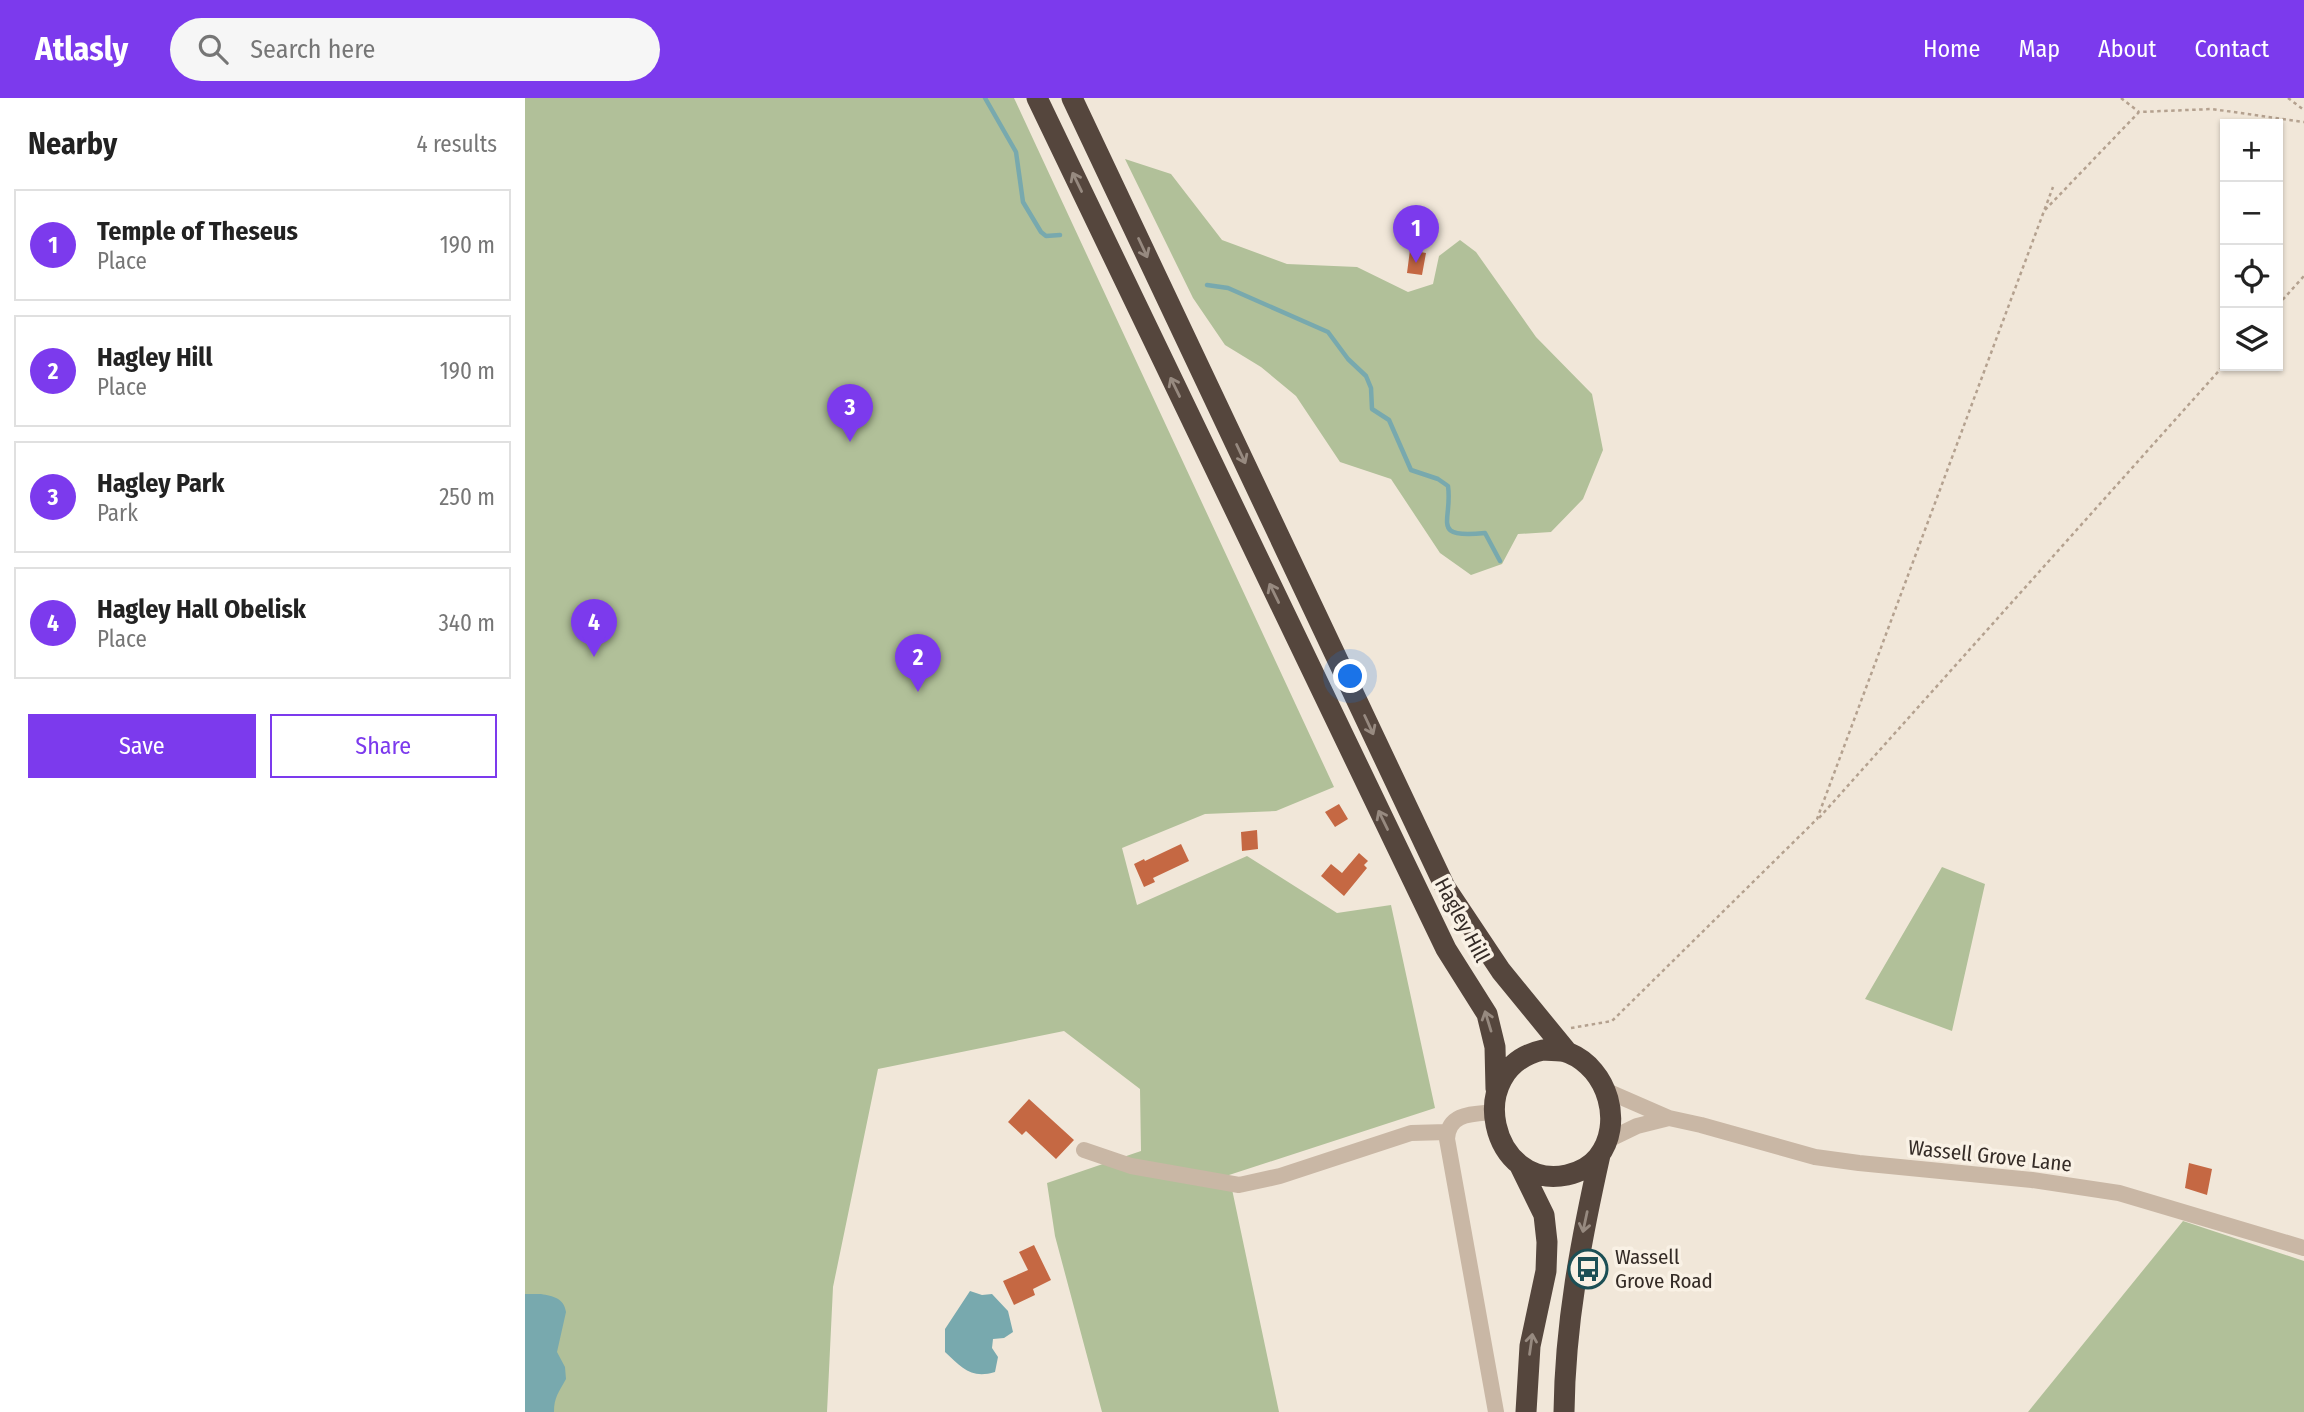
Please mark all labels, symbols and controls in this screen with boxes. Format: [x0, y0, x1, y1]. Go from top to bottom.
search box [170, 18, 660, 81]
text: Atlasly [35, 29, 128, 69]
icon: search [194, 30, 232, 68]
text: Search here [250, 34, 375, 65]
text: Home [1923, 35, 1980, 63]
text: Map [2018, 35, 2060, 63]
text: About [2098, 35, 2156, 63]
text: Contact [2194, 35, 2269, 63]
map controls [2220, 119, 2283, 371]
button: + [2220, 119, 2283, 182]
text: Nearby [28, 126, 117, 162]
text: 4 results [416, 130, 497, 158]
one-way arrow [1070, 172, 1083, 193]
button: − [2220, 182, 2283, 245]
pin: 1 [1393, 205, 1439, 263]
text: Temple of Theseus [97, 216, 298, 247]
text: 1 [48, 231, 58, 259]
text: 190 m [440, 231, 495, 259]
one-way arrow [1137, 237, 1150, 258]
button: locate [2220, 245, 2283, 308]
text: Place [97, 247, 147, 275]
button: layers [2220, 308, 2283, 371]
text: Hagley Hill [97, 342, 213, 373]
text: 2 [48, 357, 58, 385]
text: 190 m [440, 357, 495, 385]
text: Place [97, 373, 147, 401]
one-way arrow [1168, 377, 1182, 398]
pin: 3 [827, 384, 873, 442]
one-way arrow [1234, 443, 1248, 464]
text: Hagley Park [97, 468, 225, 499]
text: 3 [48, 483, 58, 511]
text: 250 m [439, 483, 495, 511]
text: Park [97, 499, 138, 527]
one-way arrow [1266, 583, 1280, 604]
text: Hagley Hall Obelisk [97, 594, 306, 625]
pin: 4 [571, 599, 617, 657]
text: 4 [47, 609, 59, 637]
text: 340 m [439, 609, 495, 637]
text: Place [97, 625, 147, 653]
pin: 2 [895, 634, 941, 692]
your location [1333, 659, 1367, 693]
button: Save [28, 714, 256, 778]
button: Share [270, 714, 497, 778]
one-way arrow [1363, 714, 1376, 736]
one-way arrow [1376, 810, 1390, 831]
street label: Hagley Hill [1429, 873, 1495, 967]
one-way arrow [1480, 1011, 1493, 1033]
street label: Wassell Grove Lane [1907, 1134, 2073, 1178]
one-way arrow [1578, 1210, 1591, 1233]
place label: Wassell Grove Road [1615, 1244, 1713, 1294]
bus stop icon: Wassell Grove Road [1567, 1248, 1609, 1290]
one-way arrow [1525, 1333, 1538, 1356]

